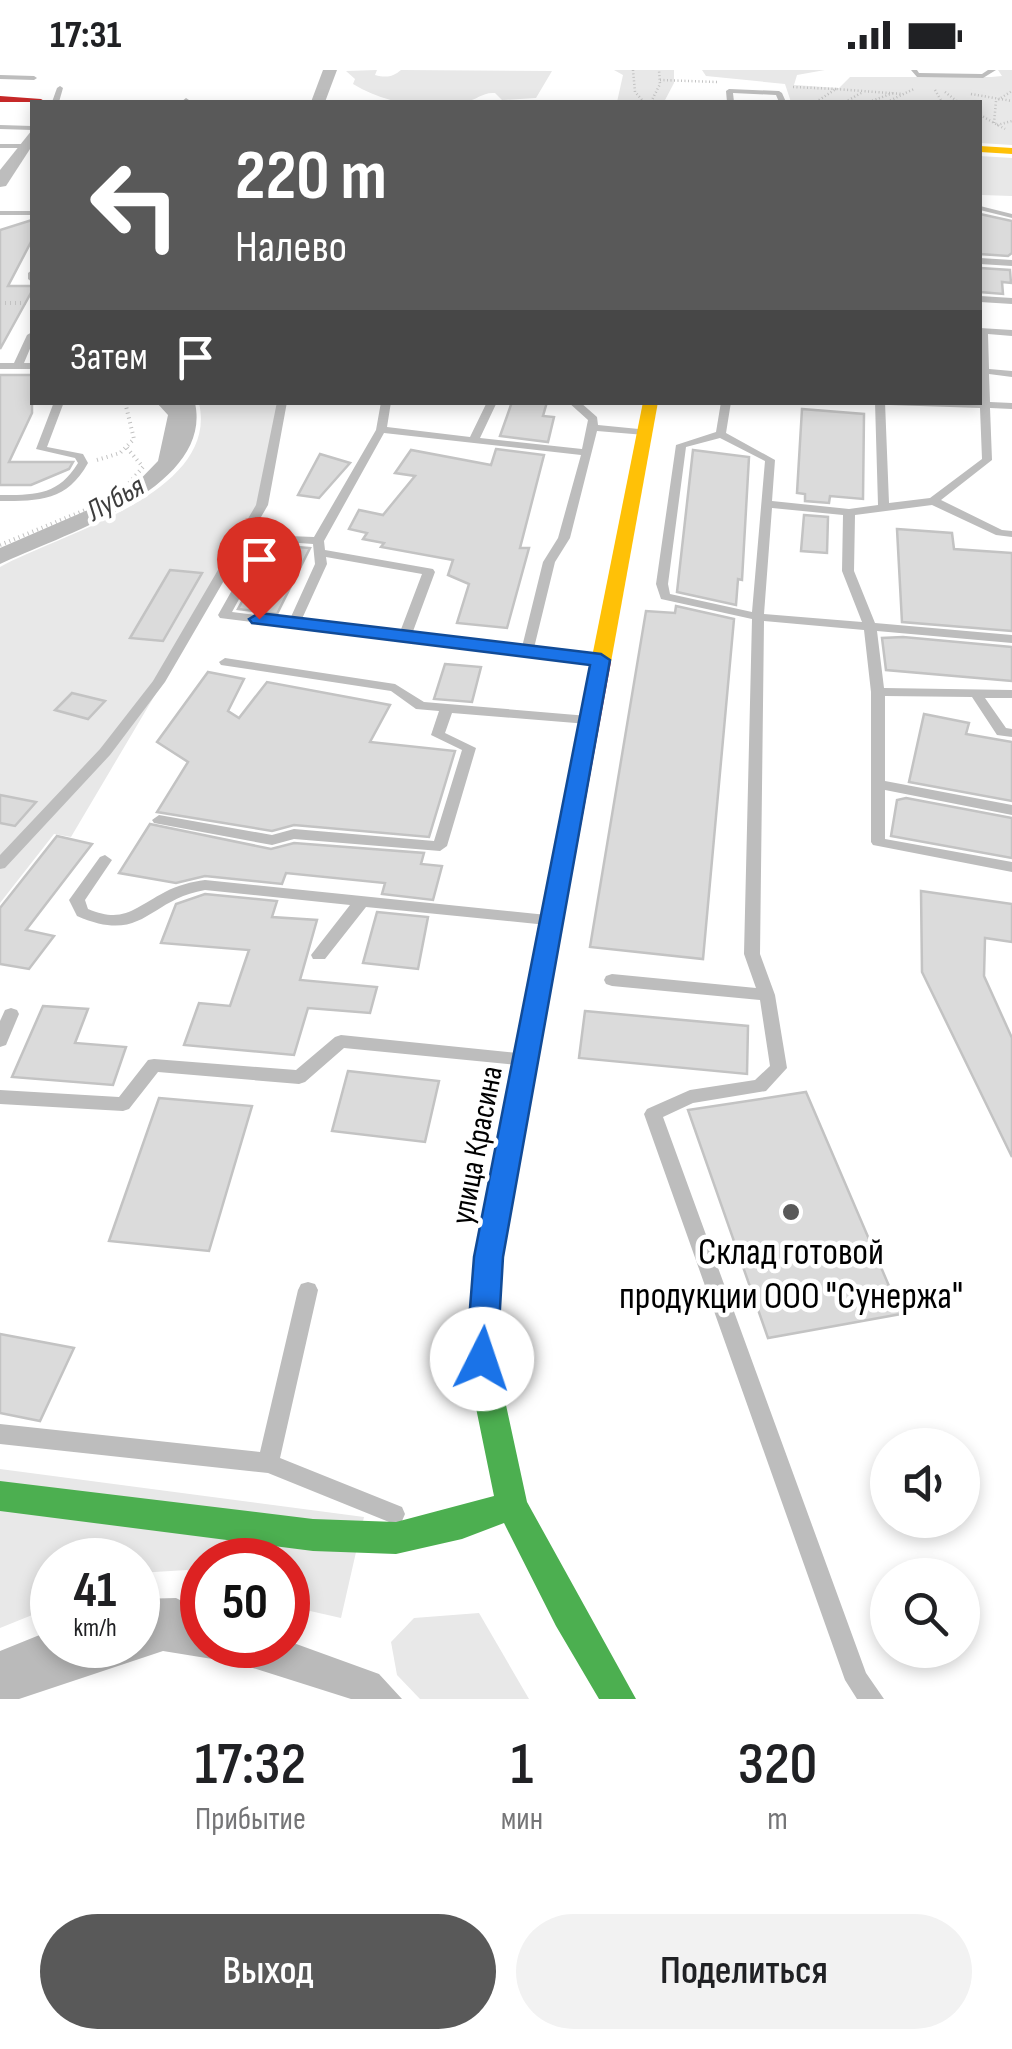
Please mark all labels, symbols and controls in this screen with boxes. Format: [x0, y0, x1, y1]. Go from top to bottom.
text: 17:31 [50, 13, 121, 58]
text: 220 m [235, 135, 387, 219]
icon: left [70, 140, 200, 270]
text: Налево [235, 220, 347, 275]
icon: arrive [168, 330, 223, 385]
text: Затем [70, 335, 148, 380]
water label: Лубья [79, 468, 151, 530]
pin [217, 517, 302, 620]
icon: arrive [232, 532, 287, 587]
street label: улица Красина [443, 1063, 512, 1228]
marker: Склад готовой продукции ООО "Сунержа" [780, 1201, 802, 1223]
place label: Склад готовой продукции ООО "Сунержа" [619, 1230, 963, 1319]
position arrow [430, 1307, 534, 1411]
map controls [870, 1428, 980, 1668]
button: sound [870, 1428, 980, 1538]
speed limit sign: 50 [180, 1538, 310, 1668]
button: search [870, 1558, 980, 1668]
text: 41 [74, 1561, 116, 1621]
text: km/h [73, 1613, 117, 1644]
text: 17:32 [195, 1729, 306, 1801]
text: 1 [511, 1729, 533, 1801]
text: 320 [738, 1729, 817, 1801]
text: Прибытие [195, 1800, 306, 1839]
text: мин [501, 1800, 543, 1839]
text: m [767, 1800, 788, 1839]
button: Выход [40, 1914, 496, 2029]
button: Поделиться [516, 1914, 972, 2029]

